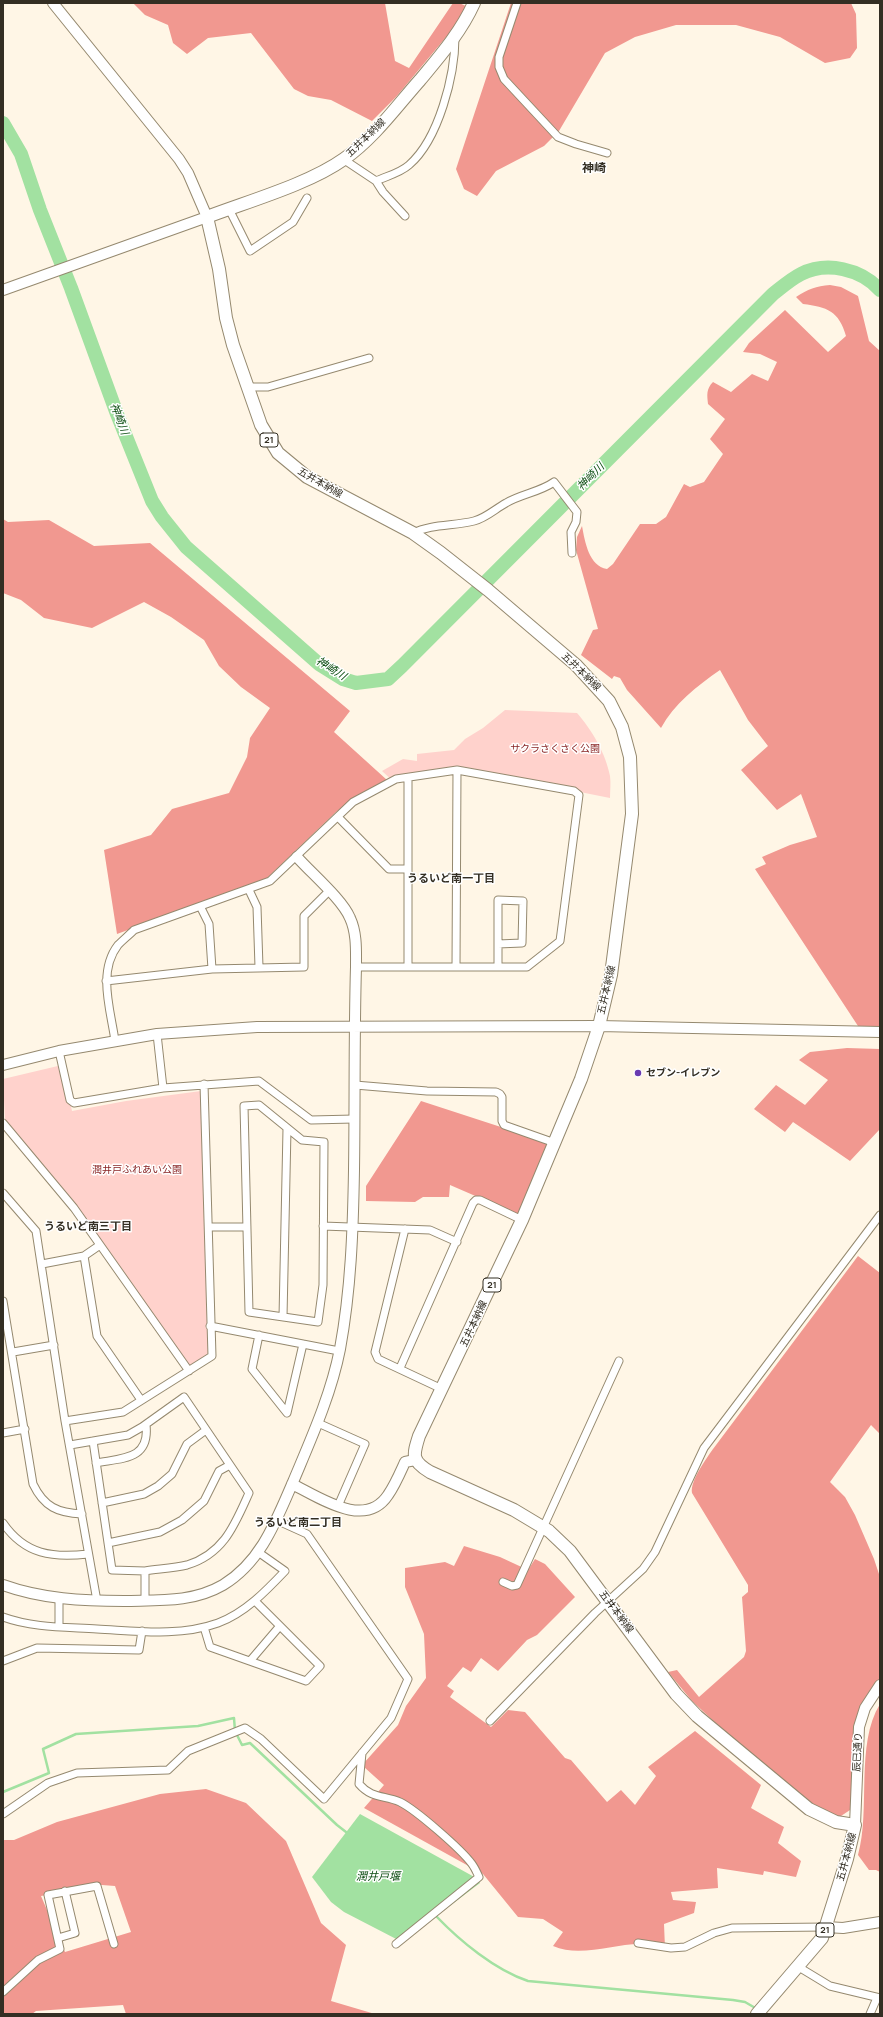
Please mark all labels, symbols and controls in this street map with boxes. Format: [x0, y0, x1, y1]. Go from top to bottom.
street label: 五井本納線 [344, 116, 388, 160]
district label: 神崎 [582, 162, 606, 176]
water label: 神崎川 [107, 401, 131, 437]
road number: 21 [260, 433, 278, 447]
water label: 神崎川 [575, 461, 607, 493]
street label: 五井本納線 [295, 465, 345, 501]
street label: 五井本納線 [559, 650, 603, 694]
water label: 神崎川 [314, 655, 348, 683]
park label: サクラさくさく公園 [510, 743, 600, 755]
district label: うるいど南一丁目 [407, 872, 495, 886]
street label: 五井本納線 [596, 964, 618, 1016]
place label: セブン-イレブン [646, 1067, 720, 1079]
marker: セブン-イレブン [633, 1068, 643, 1078]
park label: 潤井戸ふれあい公園 [92, 1164, 182, 1176]
district label: うるいど南三丁目 [44, 1220, 132, 1234]
road number: 21 [483, 1278, 501, 1292]
street label: 五井本納線 [458, 1299, 490, 1349]
district label: うるいど南二丁目 [254, 1516, 342, 1530]
street label: 五井本納線 [596, 1588, 636, 1636]
street label: 辰巳通り [851, 1732, 865, 1772]
street label: 五井本納線 [835, 1831, 859, 1883]
water label: 潤井戸堰 [356, 1870, 400, 1884]
road number: 21 [816, 1923, 834, 1937]

